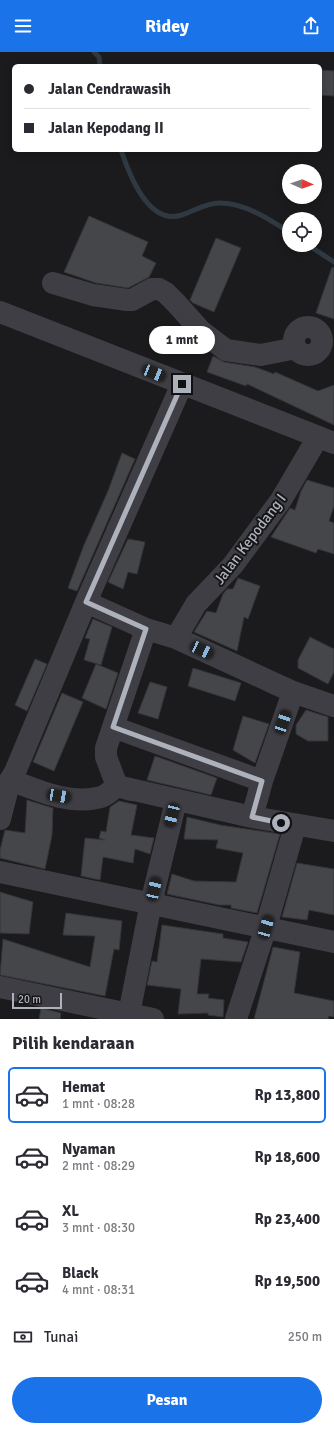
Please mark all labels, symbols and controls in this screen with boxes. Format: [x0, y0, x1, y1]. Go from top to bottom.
icon: menu [12, 15, 34, 37]
text: Ridey [145, 15, 189, 37]
icon: share [300, 15, 322, 37]
text: Jalan Cendrawasih [48, 80, 171, 98]
text: Jalan Kepodang II [48, 119, 164, 137]
north arrow [282, 164, 322, 204]
map controls [282, 164, 322, 252]
button: locate [282, 212, 322, 252]
callout: 1 mnt [149, 326, 215, 354]
text: 1 mnt [166, 332, 198, 348]
car [141, 363, 167, 383]
route end [173, 375, 191, 393]
street label: Jalan Kepodang I [210, 490, 290, 588]
car [189, 639, 215, 661]
car [273, 709, 293, 735]
car [46, 788, 72, 804]
car [163, 802, 181, 828]
route start [272, 814, 290, 832]
car [145, 876, 163, 902]
car [257, 914, 275, 940]
scale bar [12, 991, 62, 1010]
text: 20 m [18, 993, 41, 1006]
text: Pilih kendaraan [12, 1032, 135, 1054]
icon: car [14, 1077, 50, 1113]
text: Hemat [62, 1078, 105, 1096]
text: Rp 13,800 [254, 1086, 320, 1104]
text: 1 mnt · 08:28 [62, 1096, 135, 1112]
icon: car [14, 1139, 50, 1175]
text: Nyaman [62, 1140, 115, 1158]
text: Rp 18,600 [254, 1148, 320, 1166]
text: 2 mnt · 08:29 [62, 1158, 135, 1174]
icon: car [14, 1201, 50, 1237]
text: XL [62, 1202, 79, 1220]
text: Rp 23,400 [254, 1210, 320, 1228]
text: 3 mnt · 08:30 [62, 1220, 135, 1236]
icon: car [14, 1263, 50, 1299]
text: Black [62, 1264, 99, 1282]
text: Rp 19,500 [254, 1272, 320, 1290]
text: 4 mnt · 08:31 [62, 1282, 135, 1298]
icon: cash [12, 1326, 34, 1348]
text: Tunai [44, 1328, 78, 1346]
text: 250 m [288, 1329, 322, 1345]
button: Pesan [12, 1377, 322, 1423]

